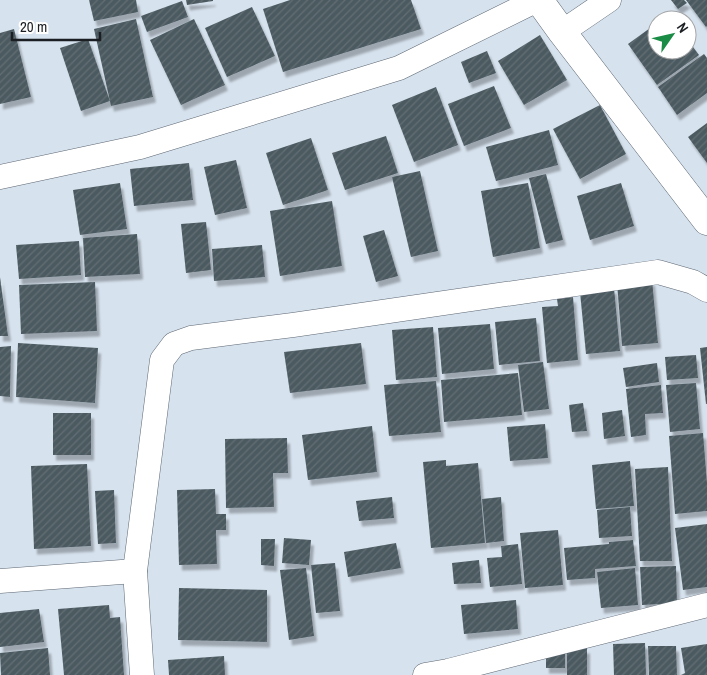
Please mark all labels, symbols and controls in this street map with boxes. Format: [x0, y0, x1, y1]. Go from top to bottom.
scale bar [12, 10, 100, 42]
north arrow [647, 10, 697, 60]
text: 20 m [20, 16, 47, 37]
text: N [673, 19, 693, 36]

